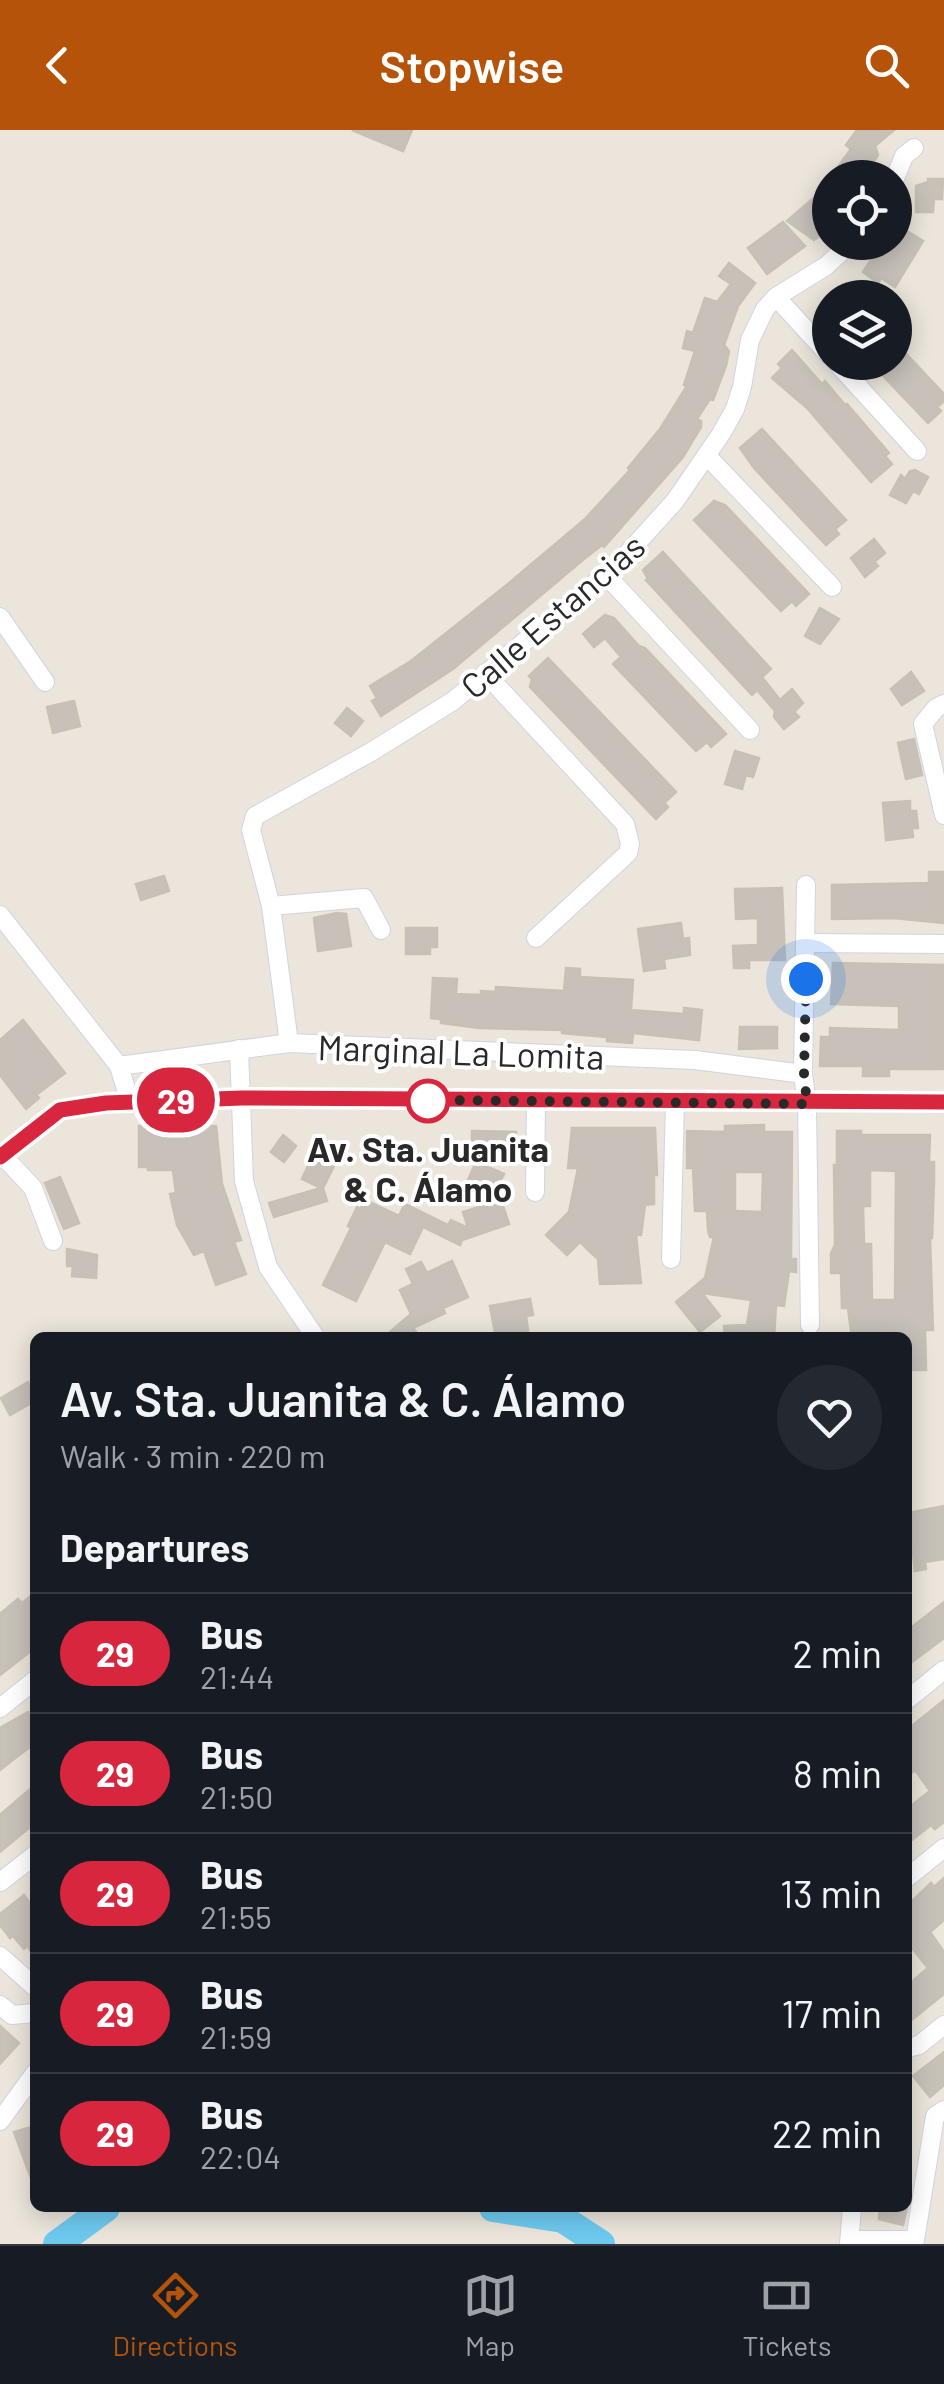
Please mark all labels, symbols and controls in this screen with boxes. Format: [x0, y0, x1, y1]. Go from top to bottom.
icon: back [30, 38, 85, 93]
text: Stopwise [380, 38, 564, 92]
icon: search [859, 38, 914, 93]
map controls [812, 160, 912, 380]
button: locate [812, 160, 912, 260]
button: layers [812, 280, 912, 380]
street label: Calle Estancias [452, 524, 652, 706]
your location [781, 954, 831, 1004]
street label: Marginal La Lomita [317, 1025, 605, 1077]
line badge: 29 [131, 1068, 221, 1132]
text: 29 [157, 1079, 195, 1121]
marker: Av. Sta. Juanita & C. Álamo [407, 1080, 449, 1122]
place label: Av. Sta. Juanita & C. Álamo [307, 1127, 549, 1209]
button: heart [777, 1365, 882, 1470]
text: Av. Sta. Juanita & C. Álamo [60, 1369, 626, 1427]
text: Walk · 3 min · 220 m [60, 1436, 325, 1474]
text: Departures [60, 1524, 249, 1570]
text: Bus [200, 1611, 263, 1657]
text: 2 min [792, 1630, 882, 1676]
text: 29 [96, 1632, 134, 1674]
text: 21:44 [200, 1657, 274, 1695]
text: Bus [200, 1731, 263, 1777]
text: 8 min [793, 1750, 882, 1796]
text: 29 [96, 1752, 134, 1794]
text: 21:50 [200, 1777, 273, 1815]
text: Bus [200, 1851, 263, 1897]
text: 13 min [780, 1870, 882, 1916]
text: 29 [96, 1872, 134, 1914]
text: 21:55 [200, 1897, 272, 1935]
text: Bus [200, 1971, 263, 2017]
text: 17 min [782, 1990, 882, 2036]
text: 29 [96, 1992, 134, 2034]
text: 21:59 [200, 2017, 272, 2055]
text: Bus [200, 2091, 263, 2137]
text: 22 min [772, 2110, 882, 2156]
text: 29 [96, 2112, 134, 2154]
text: 22:04 [200, 2137, 281, 2175]
tab: Directions [112, 2268, 238, 2362]
tab: Map [463, 2268, 518, 2362]
tab: Tickets [742, 2268, 832, 2362]

